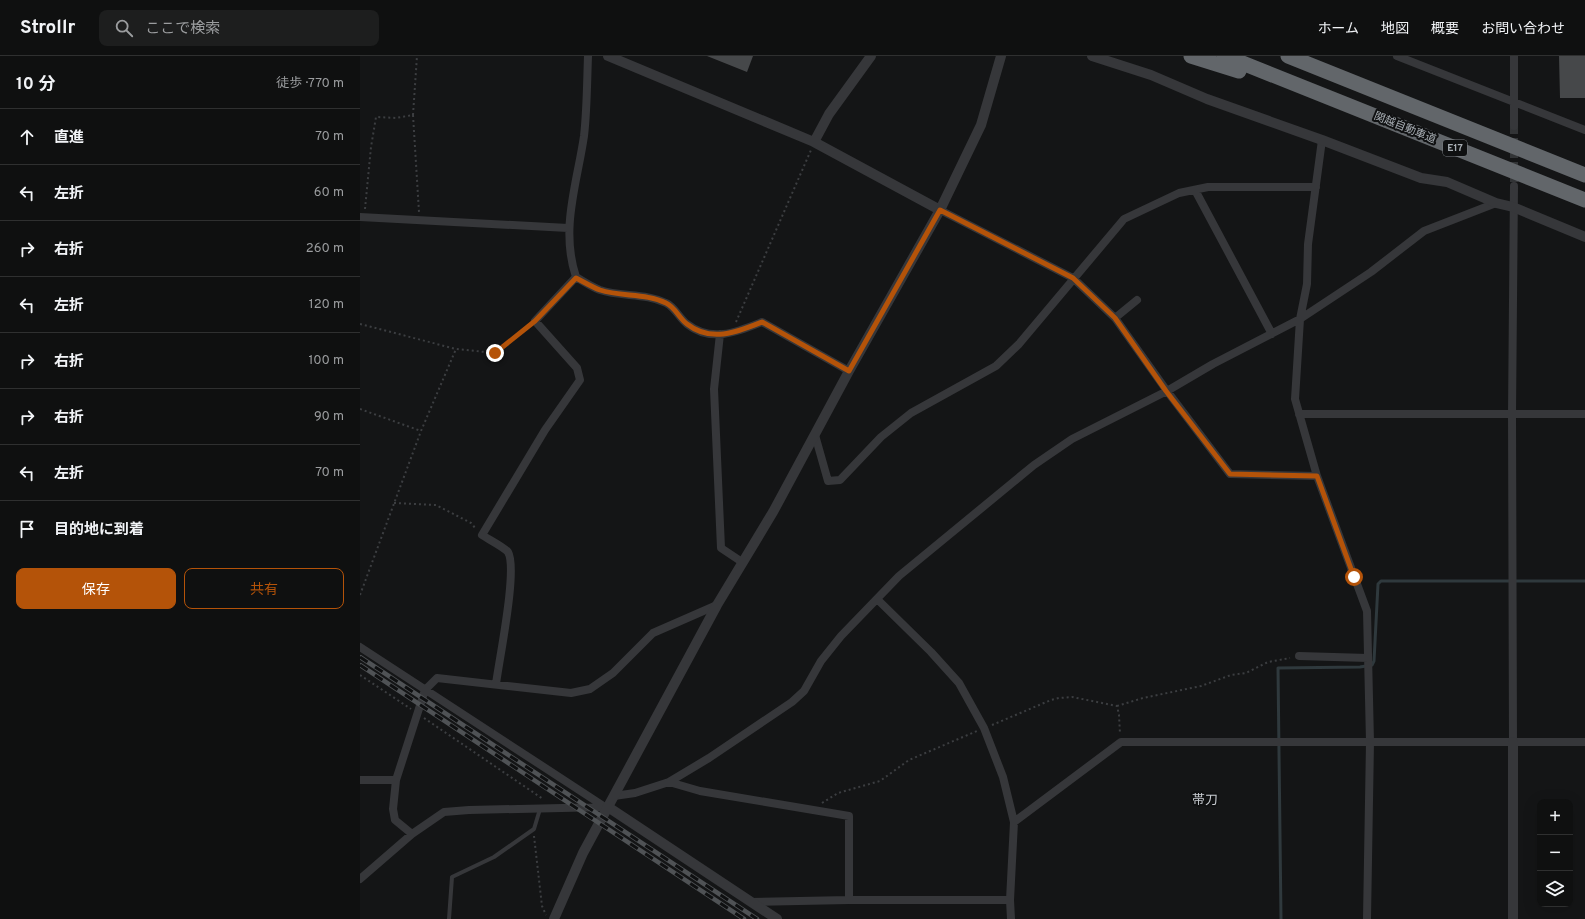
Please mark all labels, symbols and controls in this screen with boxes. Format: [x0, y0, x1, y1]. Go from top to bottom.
search box [99, 10, 379, 46]
text: Strollr [20, 16, 75, 40]
icon: search [113, 17, 135, 39]
text: ここで検索 [145, 20, 220, 39]
text: ホーム [1317, 21, 1359, 38]
text: 地図 [1381, 21, 1409, 38]
text: 概要 [1431, 21, 1459, 38]
text: お問い合わせ [1481, 21, 1565, 38]
text: 10 分 [16, 74, 55, 96]
text: 徒歩 · 770 m [276, 76, 344, 92]
street label: 関越自動車道 [1372, 109, 1438, 147]
icon: ahead [16, 126, 38, 148]
text: 直進 [54, 129, 84, 148]
text: 70 m [315, 129, 344, 145]
road number: E17 [1443, 140, 1467, 156]
icon: left [16, 182, 38, 204]
text: 左折 [54, 185, 84, 204]
text: 60 m [314, 185, 344, 201]
icon: right [16, 238, 38, 260]
text: 右折 [54, 241, 84, 260]
text: 260 m [306, 241, 344, 257]
icon: left [16, 294, 38, 316]
text: 左折 [54, 297, 84, 316]
text: 120 m [309, 297, 344, 313]
route end [486, 344, 504, 362]
icon: right [16, 350, 38, 372]
text: 右折 [54, 353, 84, 372]
text: 100 m [308, 353, 344, 369]
icon: right [16, 406, 38, 428]
text: 右折 [54, 409, 84, 428]
text: 90 m [314, 409, 344, 425]
icon: left [16, 462, 38, 484]
text: 左折 [54, 465, 84, 484]
text: 70 m [315, 465, 344, 481]
icon: arrive [16, 518, 38, 540]
text: 目的地に到着 [54, 521, 144, 540]
button: 保存 [16, 568, 176, 609]
button: 共有 [184, 568, 344, 609]
route start [1345, 568, 1363, 586]
district label: 帯刀 [1192, 793, 1218, 809]
map controls [1537, 799, 1573, 907]
button: + [1537, 799, 1573, 835]
button: − [1537, 835, 1573, 871]
button: layers [1537, 871, 1573, 907]

